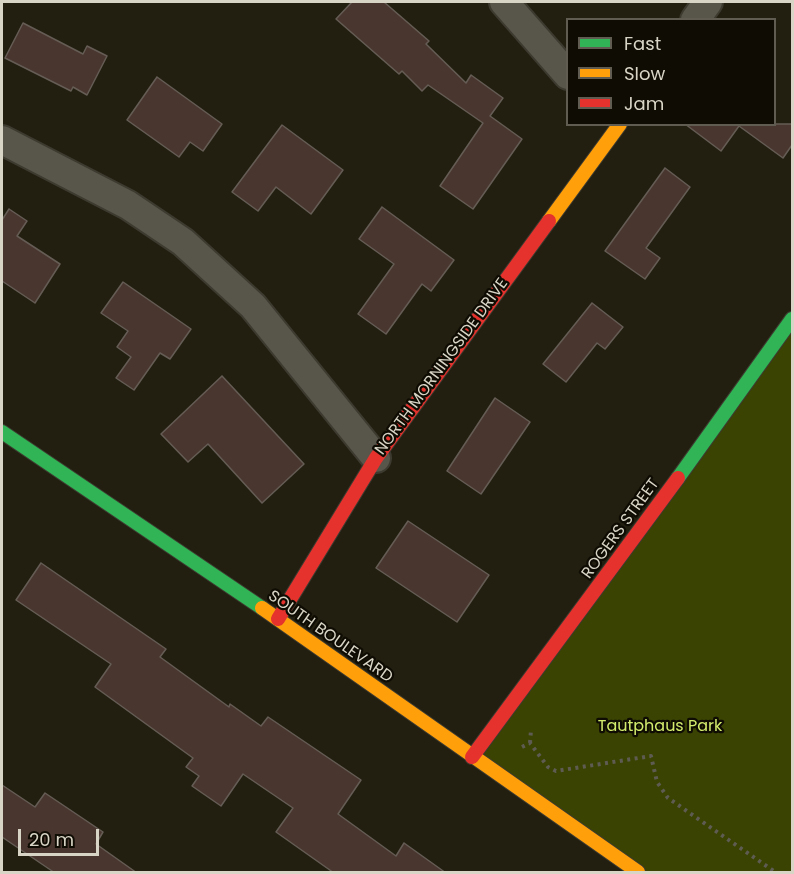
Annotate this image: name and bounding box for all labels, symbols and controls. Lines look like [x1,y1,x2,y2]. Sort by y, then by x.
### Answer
legend [566,18,776,126]
text: Fast [624,31,661,56]
text: Slow [624,61,665,86]
text: Jam [624,91,664,116]
street label: NORTH MORNINGSIDE DRIVE [371,275,513,459]
street label: ROGERS STREET [578,475,664,583]
street label: SOUTH BOULEVARD [264,587,396,687]
park label: Tautphaus Park [598,717,722,737]
scale bar [21,817,102,855]
text: 20 m [29,827,74,852]

